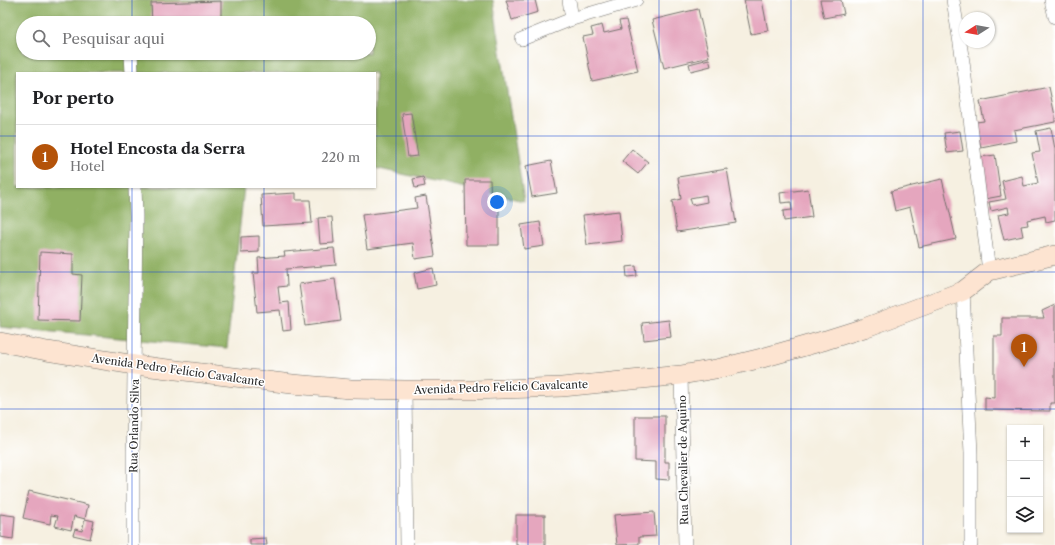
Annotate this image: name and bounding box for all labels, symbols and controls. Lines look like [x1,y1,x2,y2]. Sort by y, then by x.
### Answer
north arrow [959,12,995,48]
search box [16,16,376,60]
icon: search [30,27,52,49]
text: Pesquisar aqui [62,29,165,48]
text: Por perto [32,88,114,108]
text: Hotel Encosta da Serra [70,139,245,158]
text: 1 [42,149,48,165]
text: 220 m [321,149,360,165]
text: Hotel [70,158,105,174]
your location [487,192,507,212]
pin: 1 [1011,334,1037,367]
street label: Avenida Pedro Felício Cavalcante [90,351,265,389]
street label: Avenida Pedro Felício Cavalcante [413,377,588,397]
street label: Rua Orlando Silva [126,379,142,473]
street label: Rua Chevalier de Aquino [675,395,691,525]
map controls [1007,425,1043,533]
button: + [1007,425,1043,461]
button: − [1007,461,1043,497]
button: layers [1007,497,1043,533]

